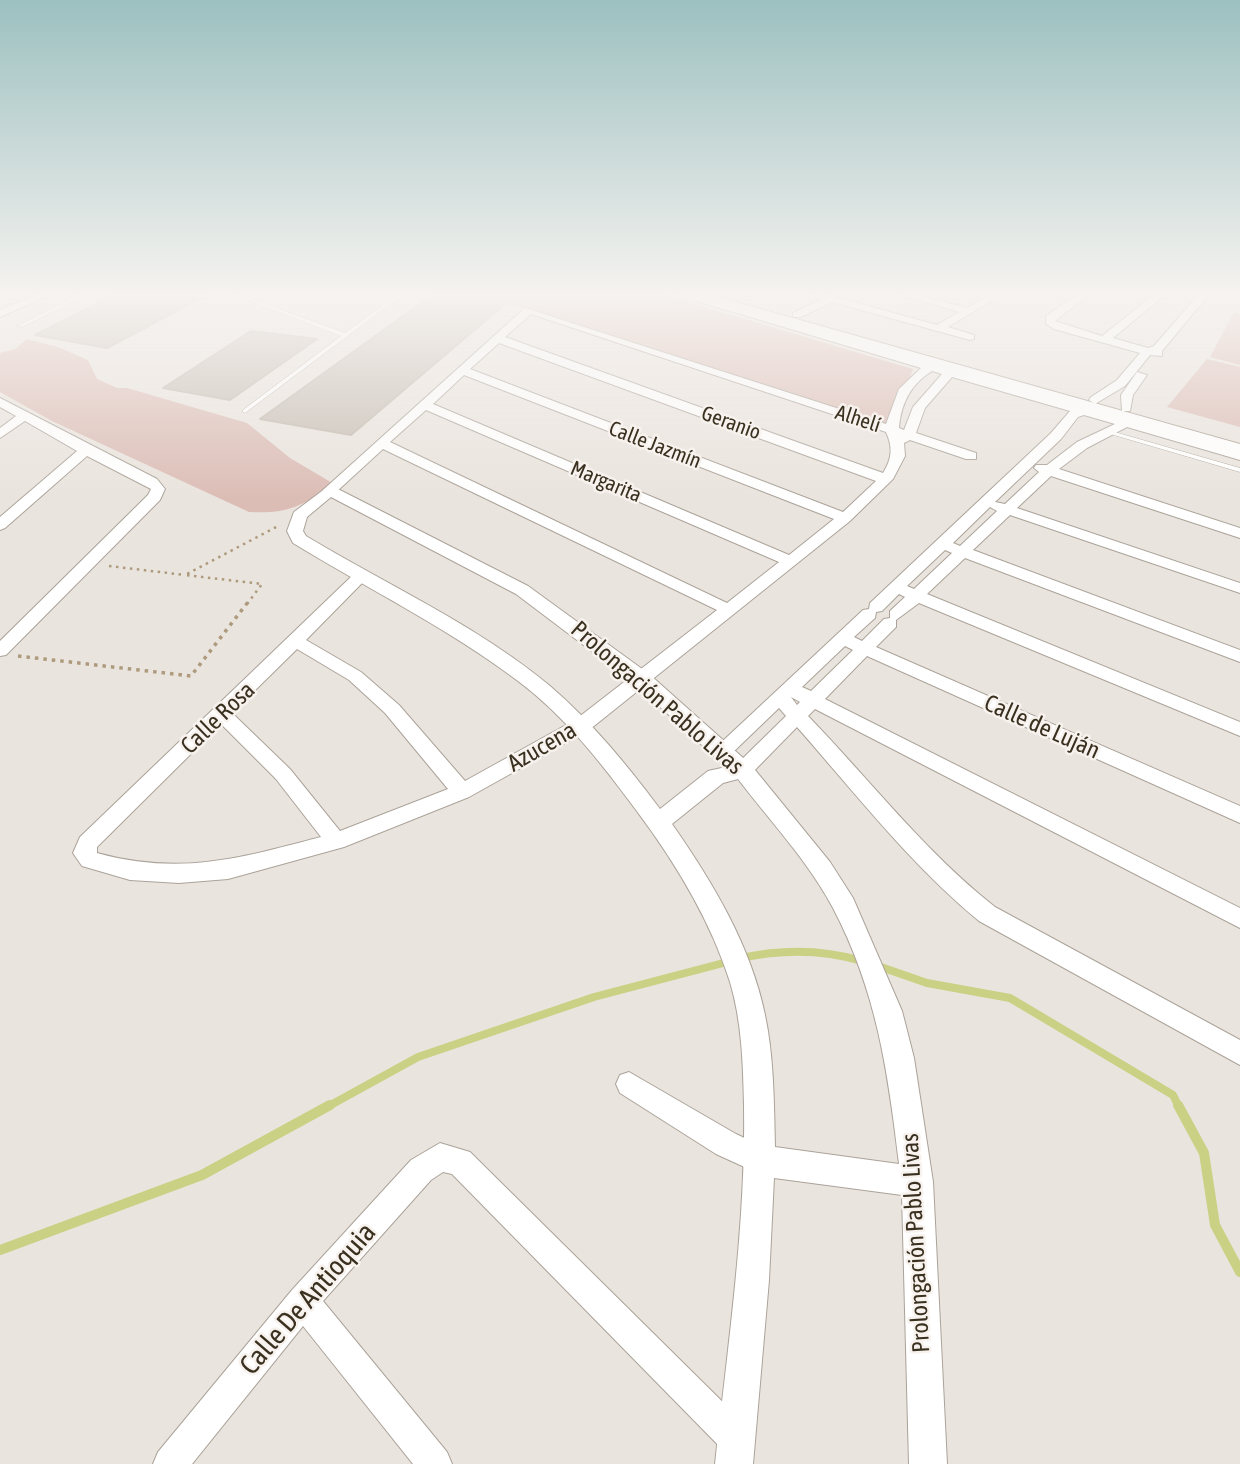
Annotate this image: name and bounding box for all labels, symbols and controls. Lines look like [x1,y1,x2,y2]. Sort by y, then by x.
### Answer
street label: Alhelí [832,400,884,438]
street label: Geranio [698,401,764,445]
street label: Calle Jazmín [605,416,705,474]
street label: Margarita [567,456,645,508]
street label: Prolongación Pablo Livas [565,615,749,781]
street label: Calle Rosa [175,676,261,760]
street label: Calle de Luján [980,689,1104,765]
street label: Azucena [503,716,581,778]
street label: Prolongación Pablo Livas [896,1133,936,1353]
street label: Calle De Antioquia [233,1216,383,1382]

